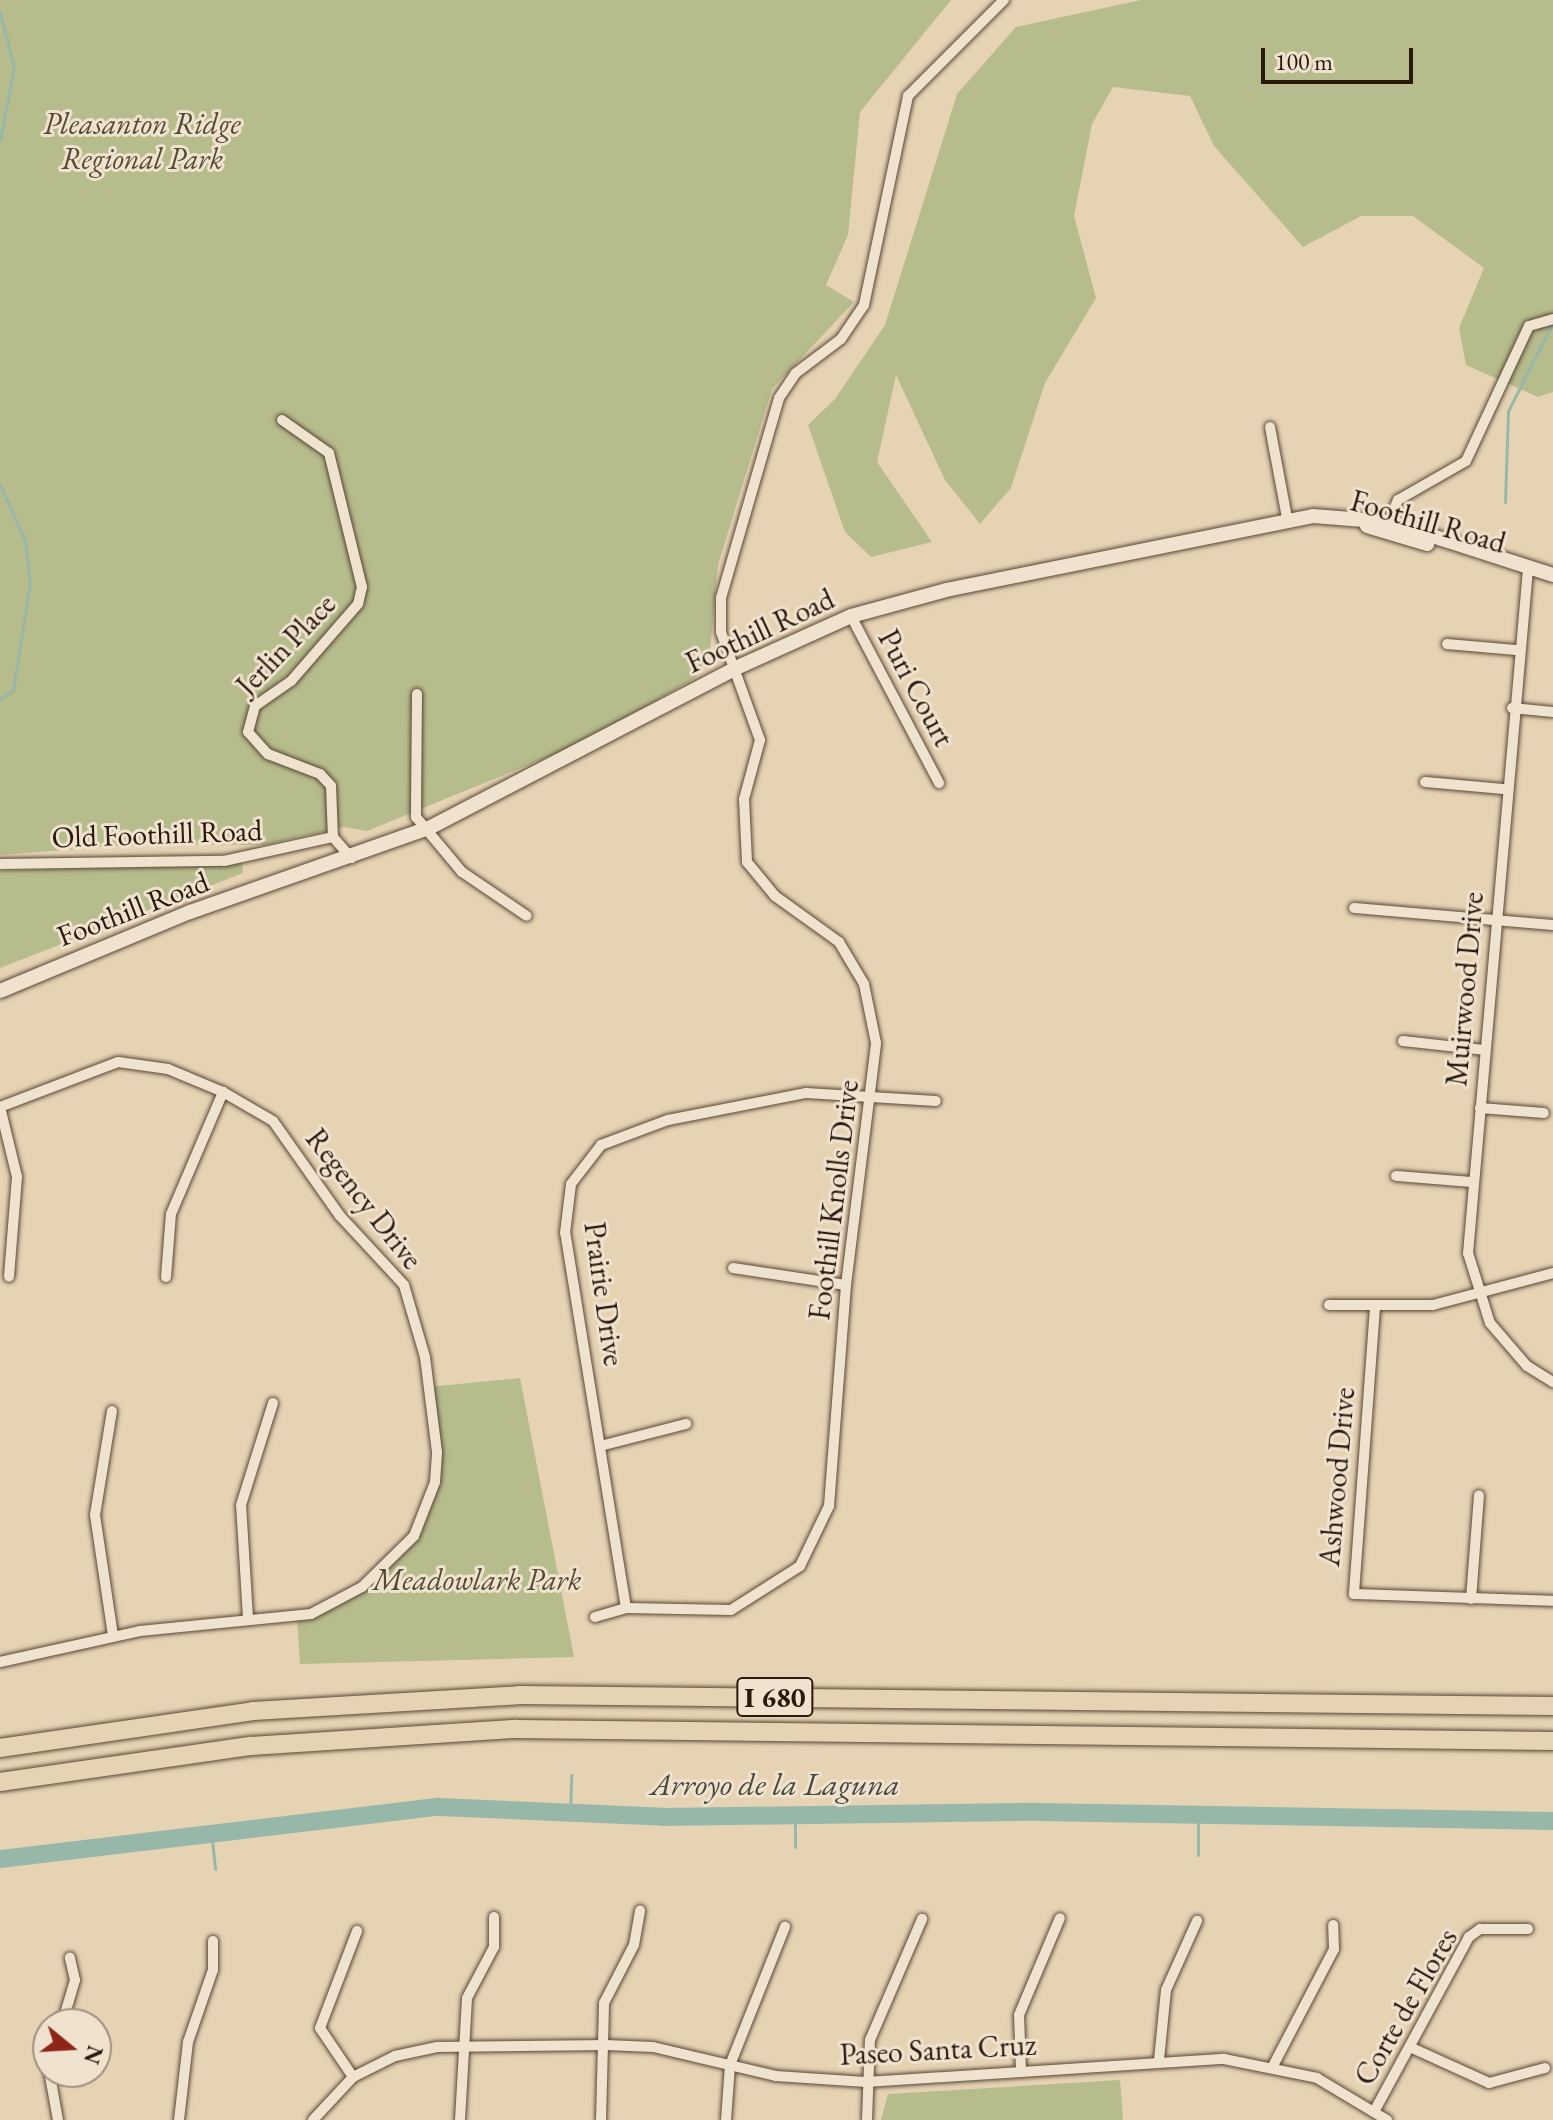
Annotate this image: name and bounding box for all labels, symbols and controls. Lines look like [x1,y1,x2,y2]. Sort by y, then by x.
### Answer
scale bar [1265,32,1417,82]
text: 100 m [1275,46,1333,77]
park label: Pleasanton Ridge Regional Park [43,106,241,176]
street label: Foothill Road [1346,483,1510,561]
street label: Foothill Road [680,581,840,681]
street label: Jerlin Place [229,587,343,703]
street label: Puri Court [870,623,962,753]
street label: Old Foothill Road [51,812,263,856]
street label: Foothill Road [52,864,214,954]
street label: Muirwood Drive [1439,890,1491,1088]
street label: Foothill Knolls Drive [801,1078,867,1322]
street label: Regency Drive [298,1122,430,1276]
street label: Prairie Drive [576,1220,632,1368]
street label: Ashwood Drive [1311,1386,1363,1568]
park label: Meadowlark Park [373,1562,581,1598]
road number: I 680 [735,1673,815,1721]
water label: Arroyo de la Laguna [650,1765,900,1803]
street label: Corte de Flores [1347,1922,1465,2092]
north arrow [32,2008,112,2088]
street label: Paseo Santa Cruz [839,2027,1037,2073]
text: N [77,2042,110,2068]

